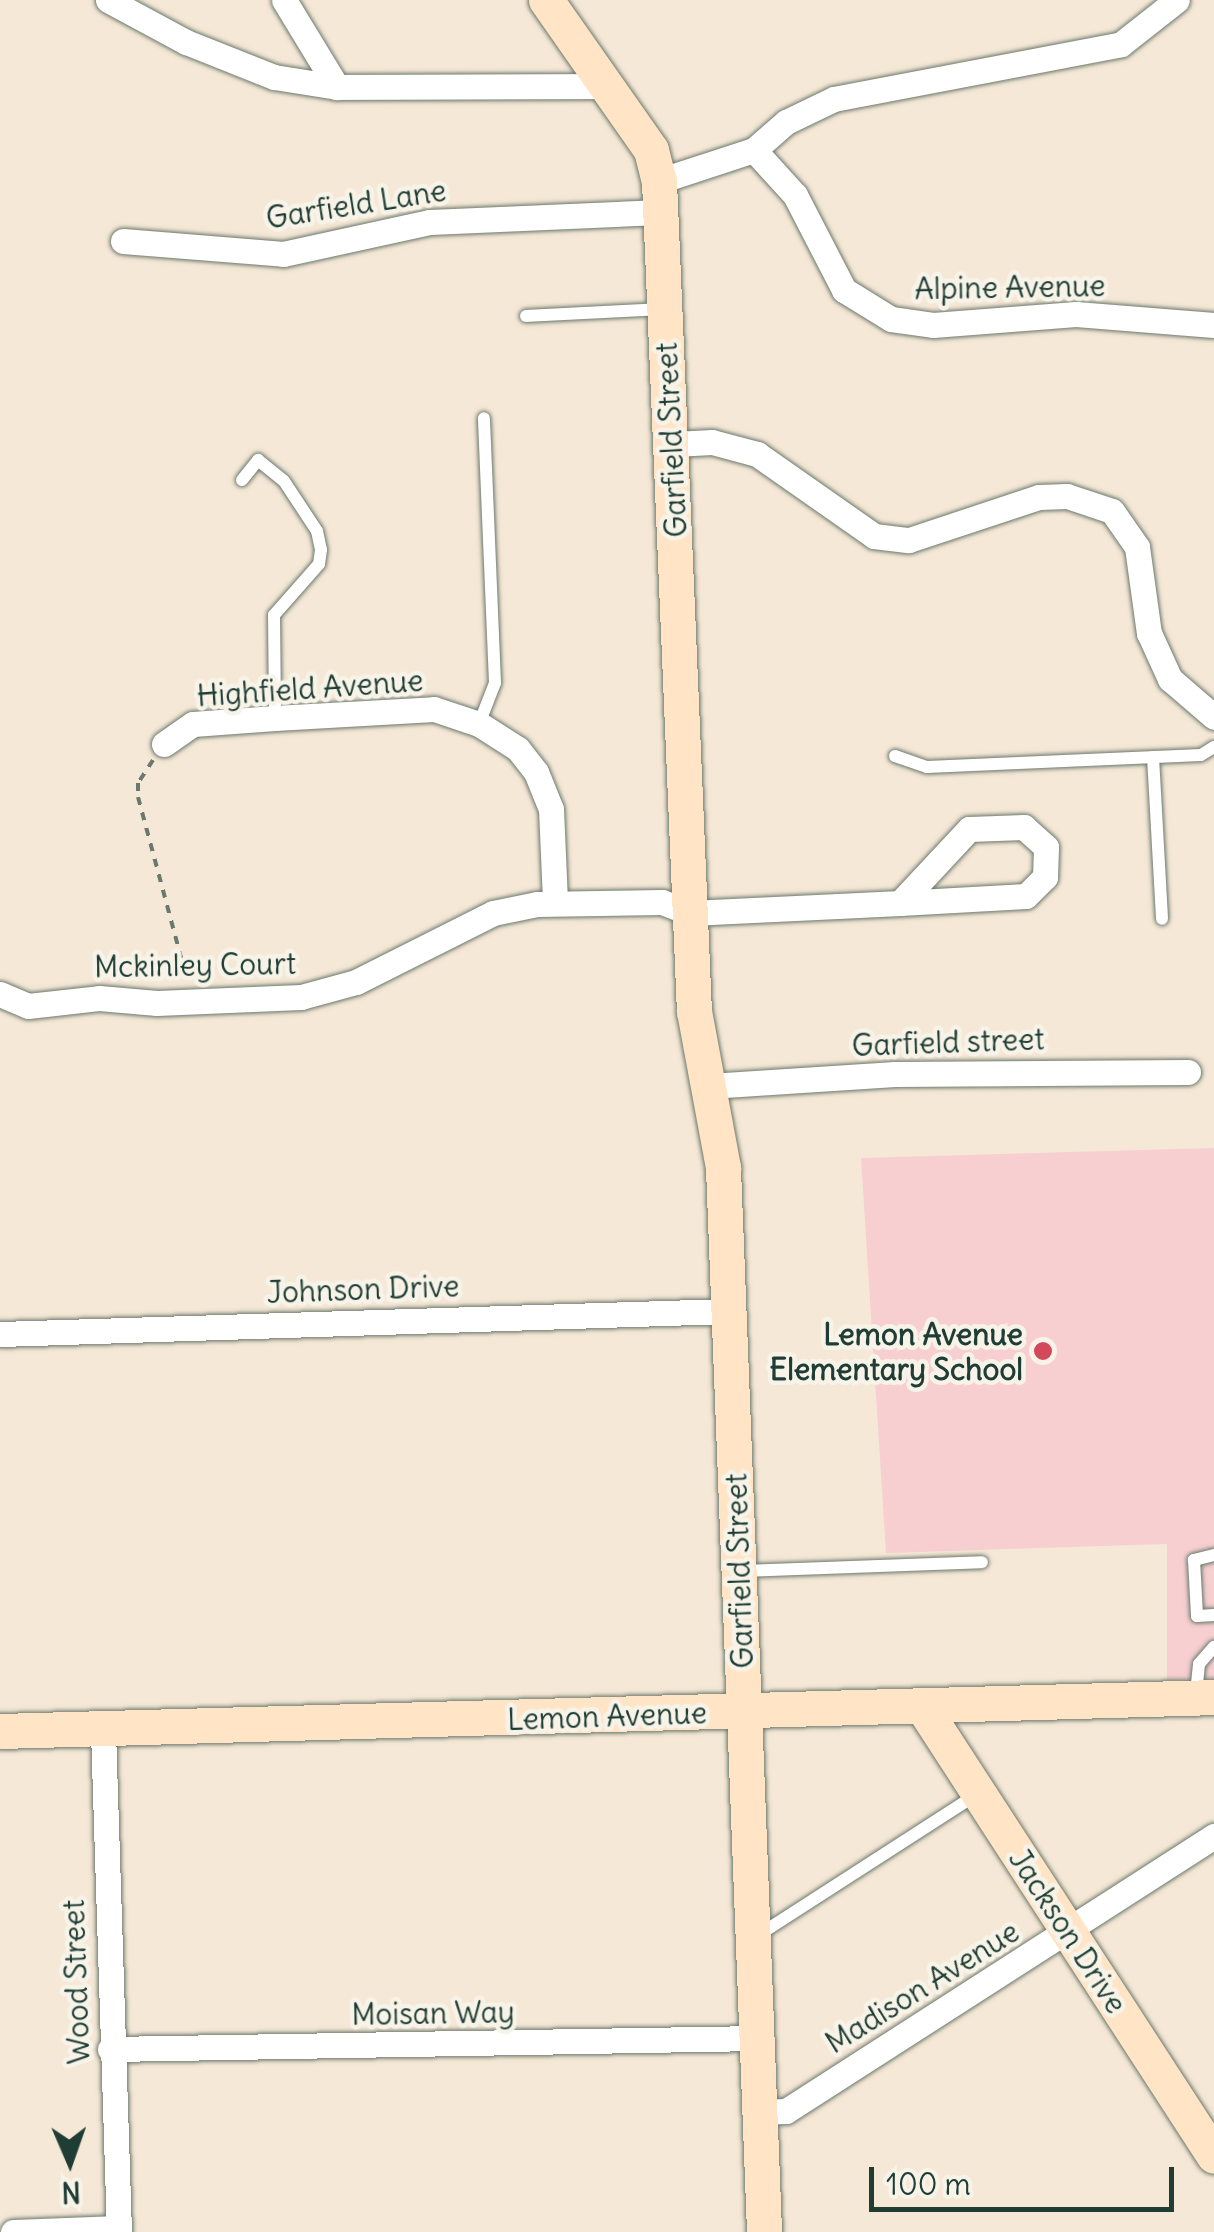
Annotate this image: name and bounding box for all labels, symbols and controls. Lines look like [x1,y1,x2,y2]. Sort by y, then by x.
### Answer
street label: Garfield Lane [263,172,449,236]
street label: Alpine Avenue [914,267,1106,307]
street label: Garfield Street [648,342,694,538]
street label: Highfield Avenue [196,662,424,714]
street label: Mckinley Court [94,945,296,985]
street label: Garfield street [851,1021,1045,1063]
street label: Johnson Drive [266,1268,460,1310]
place label: Lemon Avenue Elementary School [770,1316,1023,1386]
marker: Lemon Avenue Elementary School [1032,1340,1054,1362]
street label: Garfield Street [718,1473,760,1669]
street label: Lemon Avenue [507,1695,707,1737]
street label: Jackson Drive [1002,1842,1134,2020]
street label: Wood Street [55,1899,97,2065]
street label: Madison Avenue [819,1913,1025,2061]
street label: Moisan Way [351,1994,515,2032]
north arrow [20,2112,120,2212]
scale bar [874,2147,1179,2209]
text: 100 m [886,2165,971,2203]
text: N [61,2174,81,2210]

